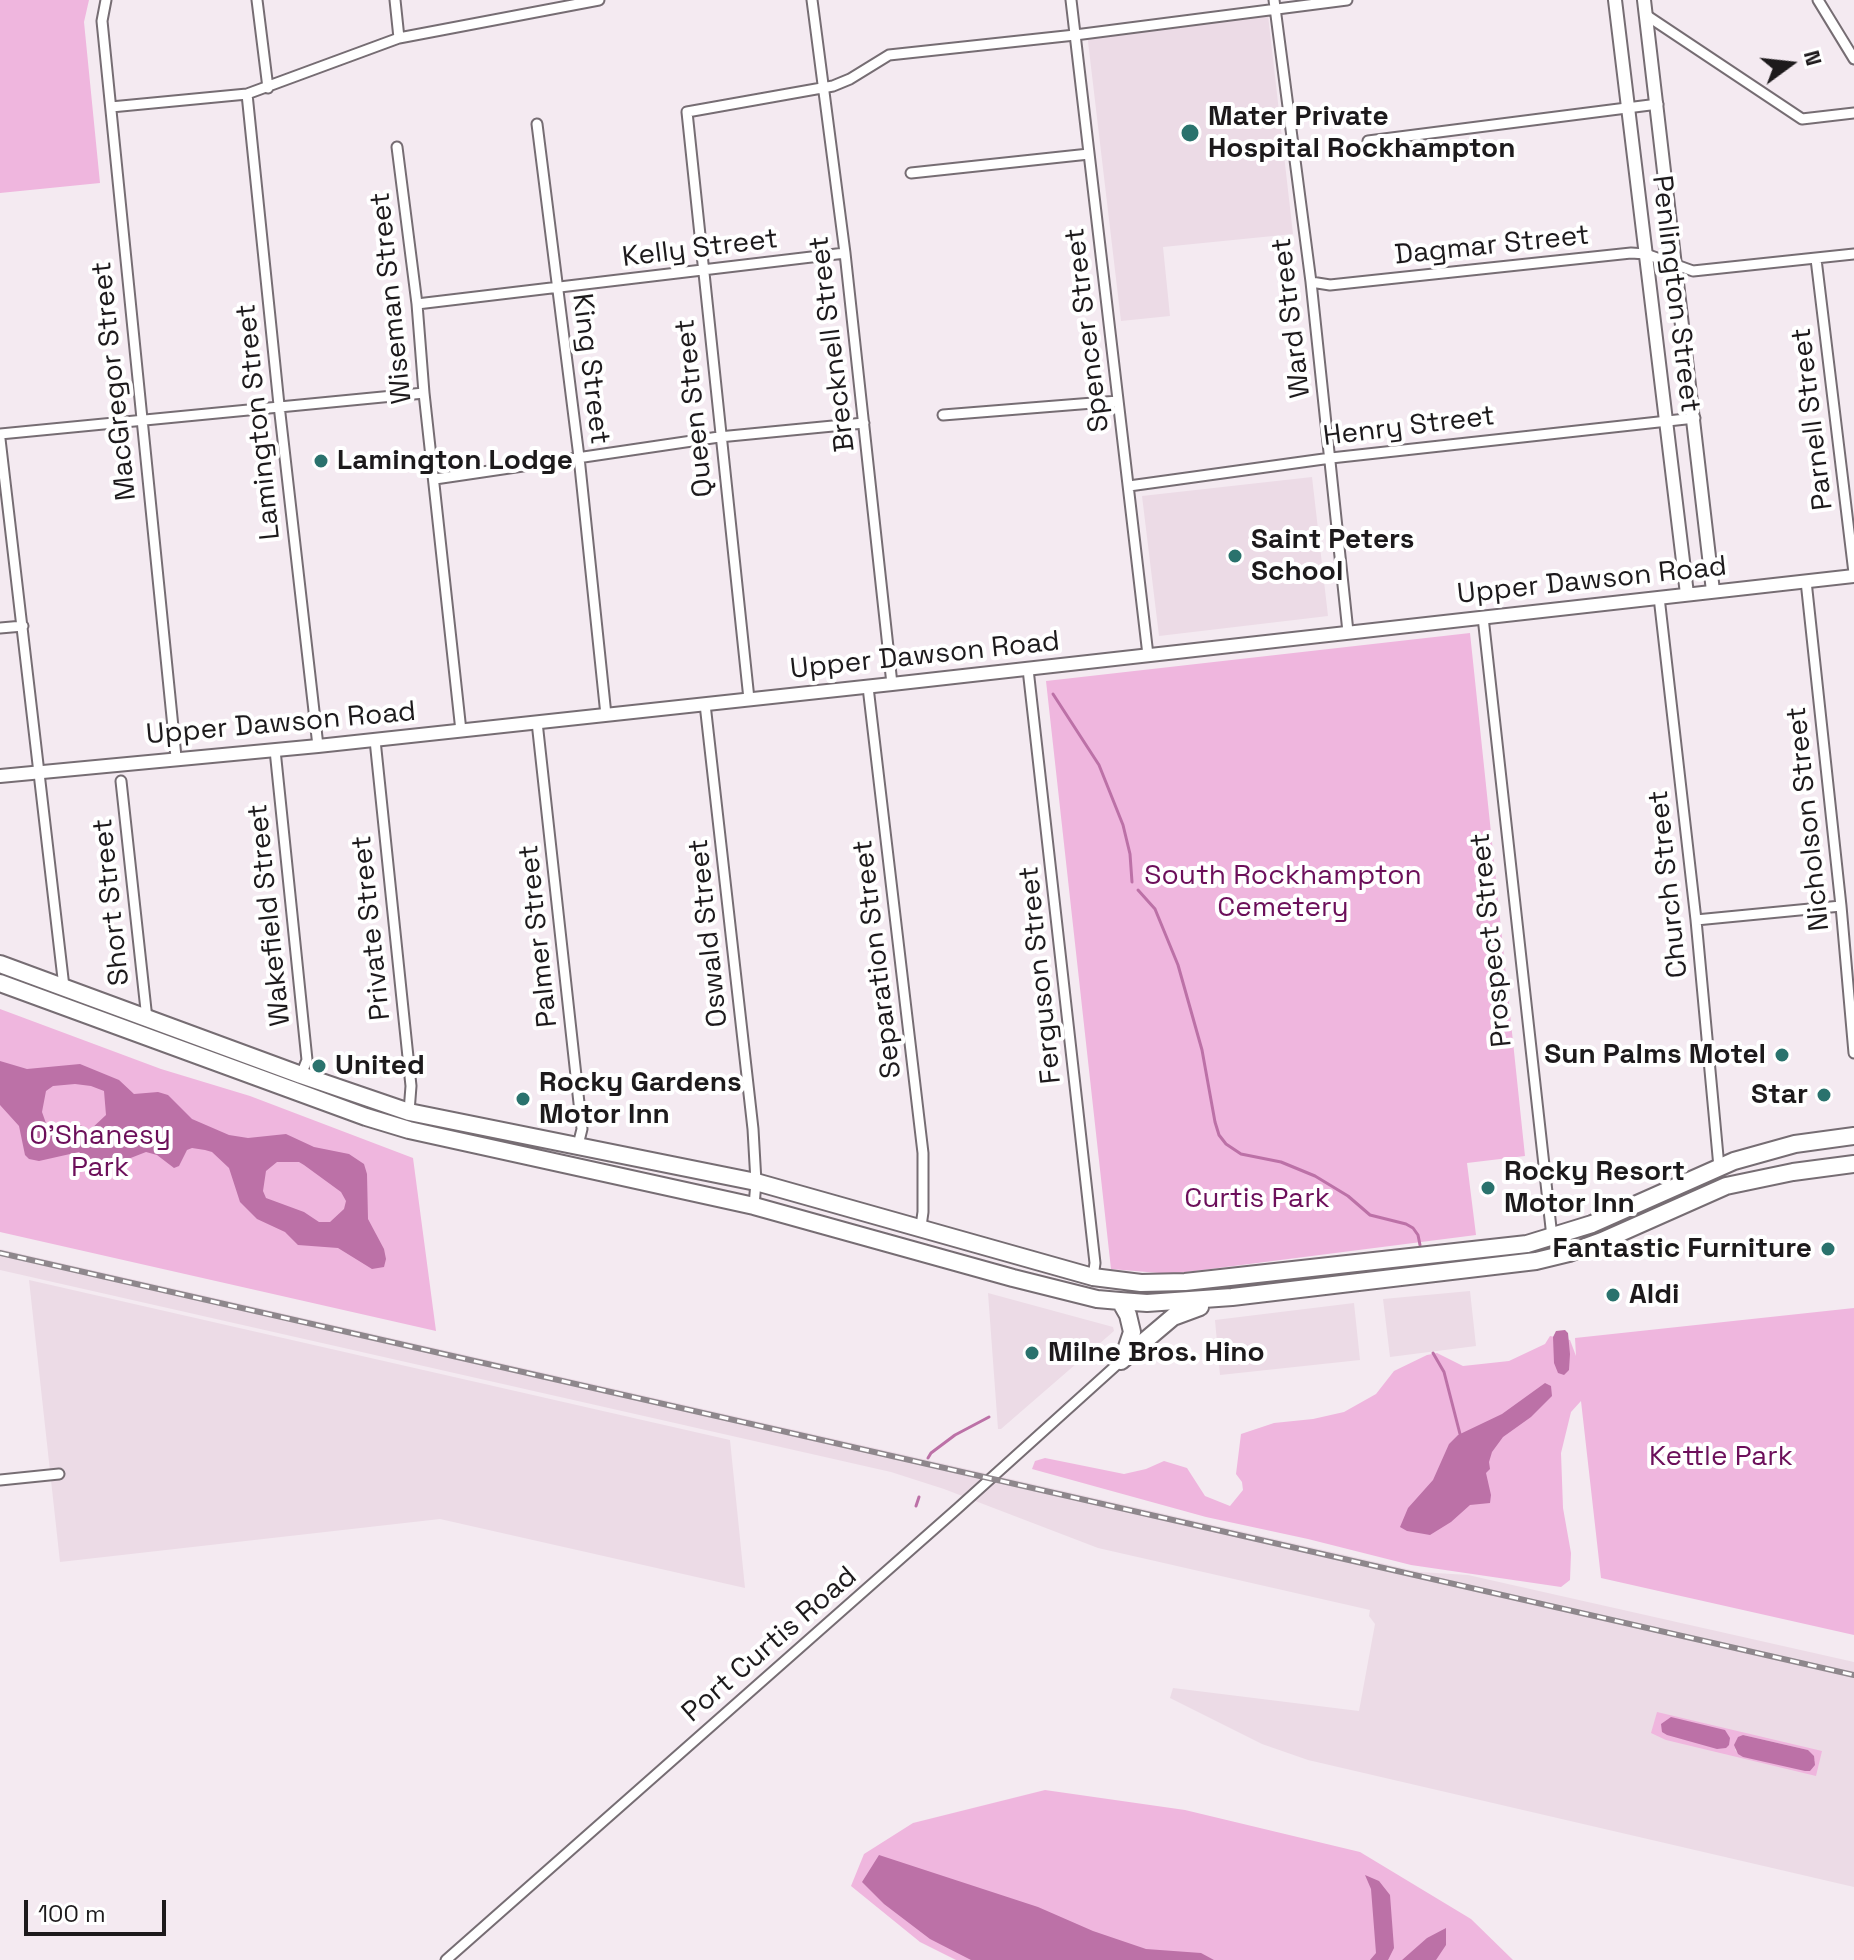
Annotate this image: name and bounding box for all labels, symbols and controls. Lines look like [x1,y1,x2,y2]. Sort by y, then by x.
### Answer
north arrow [1750,24,1830,104]
text: N [1798,47,1829,69]
place label: Mater Private Hospital Rockhampton [1208,100,1515,166]
marker: Mater Private Hospital Rockhampton [1179,122,1201,144]
street label: Penlington Street [1644,174,1706,414]
street label: Wiseman Street [364,190,420,406]
street label: Dagmar Street [1393,219,1591,273]
street label: Kelly Street [620,223,780,275]
street label: Spencer Street [1059,226,1117,434]
street label: Brecknell Street [803,234,863,454]
street label: Ward Street [1266,236,1318,400]
street label: MacGregor Street [86,260,144,502]
street label: King Street [564,292,616,446]
street label: Lamington Street [230,302,288,542]
street label: Queen Street [669,317,721,499]
street label: Parnell Street [1785,326,1841,512]
street label: Henry Street [1321,400,1497,454]
place label: Lamington Lodge [337,444,573,478]
marker: Lamington Lodge [312,452,330,470]
place label: Saint Peters School [1251,523,1414,589]
marker: Saint Peters School [1226,547,1244,565]
street label: Upper Dawson Road [1456,550,1728,612]
street label: Upper Dawson Road [789,625,1061,687]
street label: Upper Dawson Road [145,695,417,753]
street label: Nicholson Street [1781,705,1837,933]
street label: Church Street [1642,788,1696,980]
street label: Wakefield Street [242,802,298,1028]
street label: Short Street [87,817,137,987]
street label: Prospect Street [1464,831,1520,1049]
street label: Private Street [346,834,398,1022]
street label: Oswald Street [682,837,736,1029]
street label: Separation Street [847,838,909,1080]
street label: Palmer Street [513,843,565,1029]
park label: South Rockhampton Cemetery [1144,859,1422,925]
street label: Ferguson Street [1013,864,1069,1086]
place label: Sun Palms Motel [1544,1038,1766,1072]
marker: Sun Palms Motel [1773,1046,1791,1064]
place label: United [335,1049,425,1083]
marker: United [310,1057,328,1075]
place label: Rocky Gardens Motor Inn [539,1066,742,1132]
place label: Star [1751,1078,1808,1112]
marker: Star [1815,1086,1833,1104]
marker: Rocky Gardens Motor Inn [514,1090,532,1108]
park label: O'Shanesy Park [29,1119,171,1185]
place label: Rocky Resort Motor Inn [1504,1155,1685,1221]
marker: Rocky Resort Motor Inn [1479,1179,1497,1197]
park label: Curtis Park [1184,1182,1330,1216]
place label: Fantastic Furniture [1553,1232,1812,1266]
marker: Fantastic Furniture [1819,1240,1837,1258]
place label: Aldi [1629,1278,1680,1312]
marker: Aldi [1604,1286,1622,1304]
place label: Milne Bros. Hino [1048,1336,1265,1370]
marker: Milne Bros. Hino [1023,1344,1041,1362]
park label: Kettle Park [1649,1440,1793,1474]
street label: Port Curtis Road [676,1560,864,1730]
scale bar [28,1884,170,1934]
text: 100 m [38,1898,106,1929]

